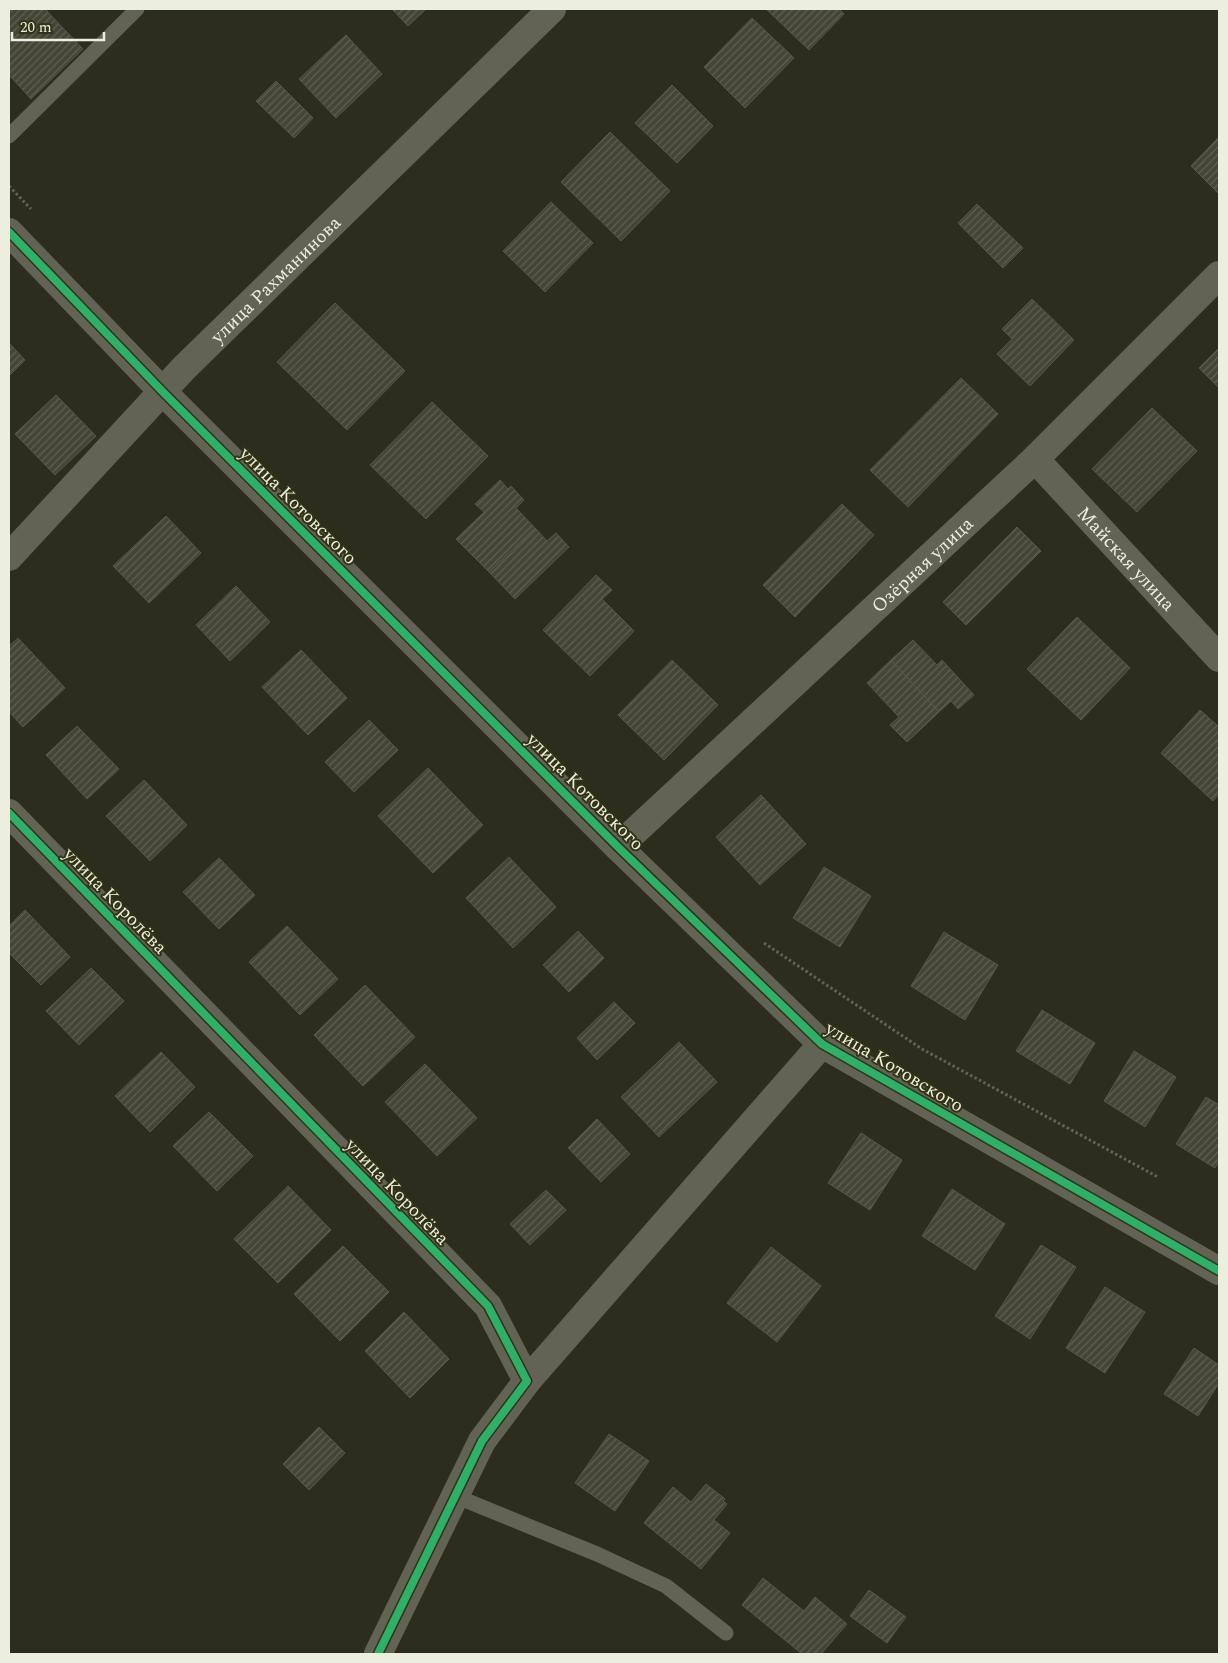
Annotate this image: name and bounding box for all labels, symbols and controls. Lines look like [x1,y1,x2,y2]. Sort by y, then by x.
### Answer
scale bar [12,10,105,42]
text: 20 m [20,16,52,39]
street label: улица Рахманинова [204,209,349,351]
street label: улица Котовского [231,440,364,572]
street label: Майская улица [1069,500,1182,619]
street label: Озёрная улица [865,510,981,620]
street label: улица Котовского [518,726,651,858]
street label: улица Королёва [55,840,174,962]
street label: улица Котовского [819,1014,969,1120]
street label: улица Королёва [337,1131,456,1253]

